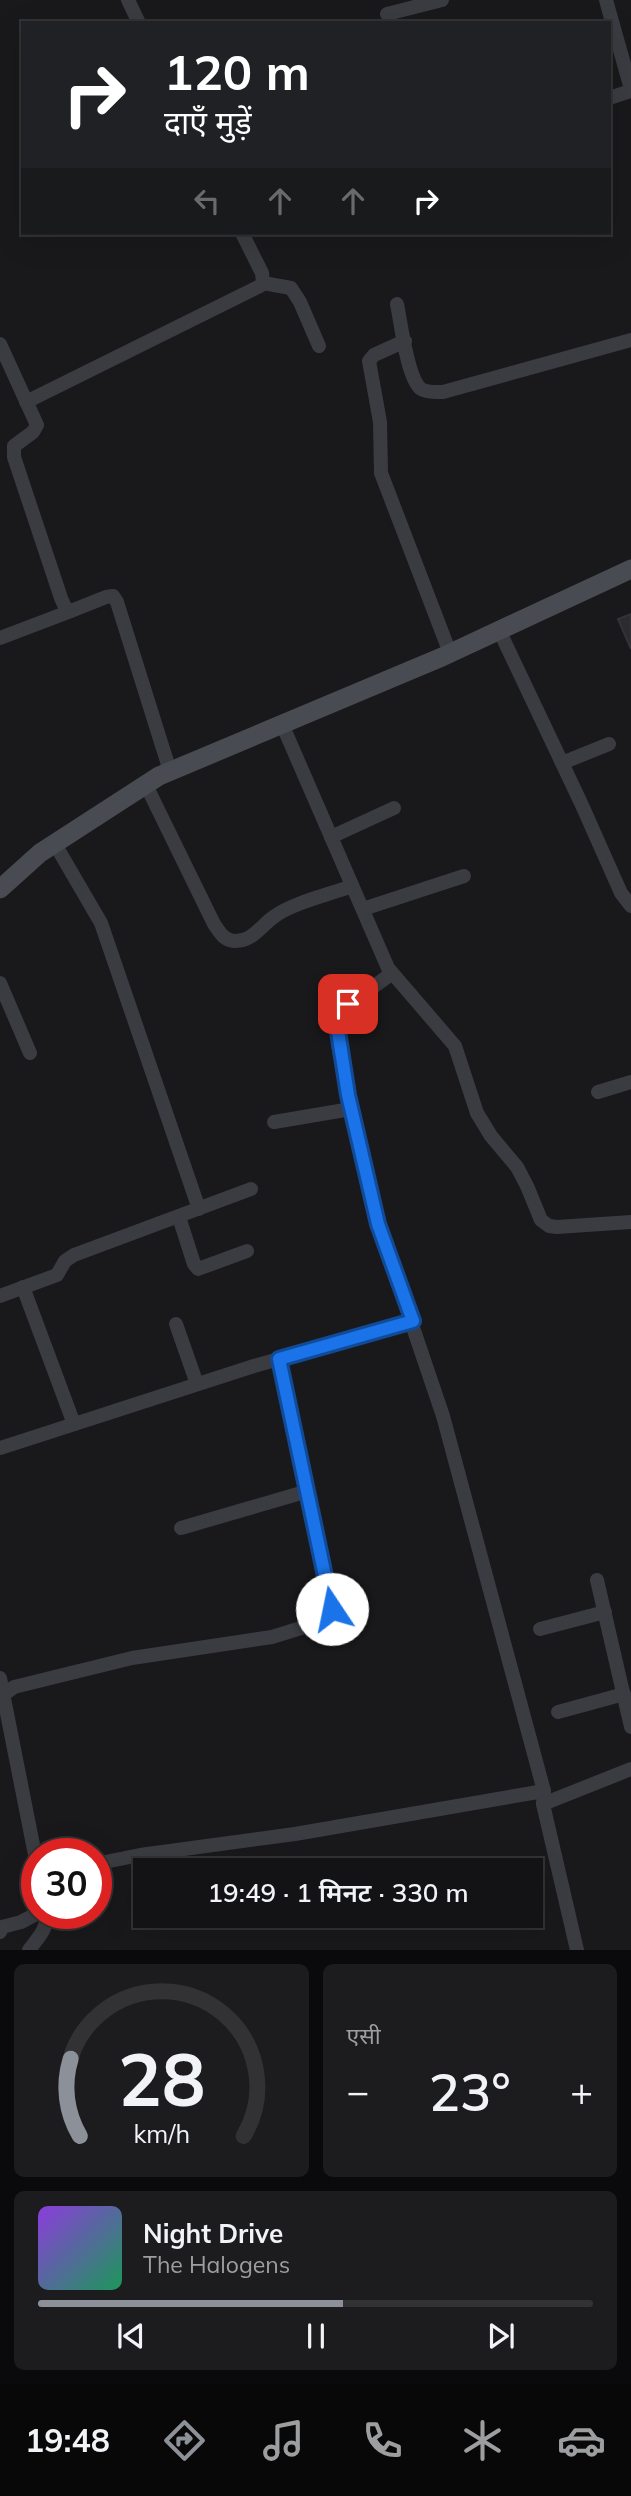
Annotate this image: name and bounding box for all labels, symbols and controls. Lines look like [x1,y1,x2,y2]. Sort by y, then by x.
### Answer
text: 120 m [164,41,310,102]
icon: right [49,49,140,140]
text: दाएँ मुड़ें [164,102,252,142]
icon: left [188,182,226,220]
icon: ahead [261,182,299,220]
icon: ahead [334,182,372,220]
icon: right [407,182,445,220]
pin [318,974,378,1034]
icon: arrive [329,985,367,1023]
position arrow [295,1572,369,1646]
speed limit sign: 30 [21,1838,112,1929]
text: 19:49 · 1 मिनट · 330 m [208,1876,468,1909]
text: एसी [347,2021,381,2050]
text: 28 [118,2034,205,2125]
text: 23° [429,2059,511,2124]
text: − [347,2067,369,2115]
text: + [570,2067,593,2115]
text: km/h [133,2118,190,2149]
text: Night Drive [143,2217,283,2250]
text: The Halogens [143,2250,290,2279]
icon: previous [112,2317,150,2355]
icon: pause [297,2317,335,2355]
icon: next [482,2317,520,2355]
icon: directions [160,2416,209,2465]
icon: music [259,2416,308,2465]
icon: phone [358,2416,407,2465]
icon: climate [458,2416,507,2465]
icon: car [557,2416,606,2465]
text: 19:48 [25,2420,110,2460]

